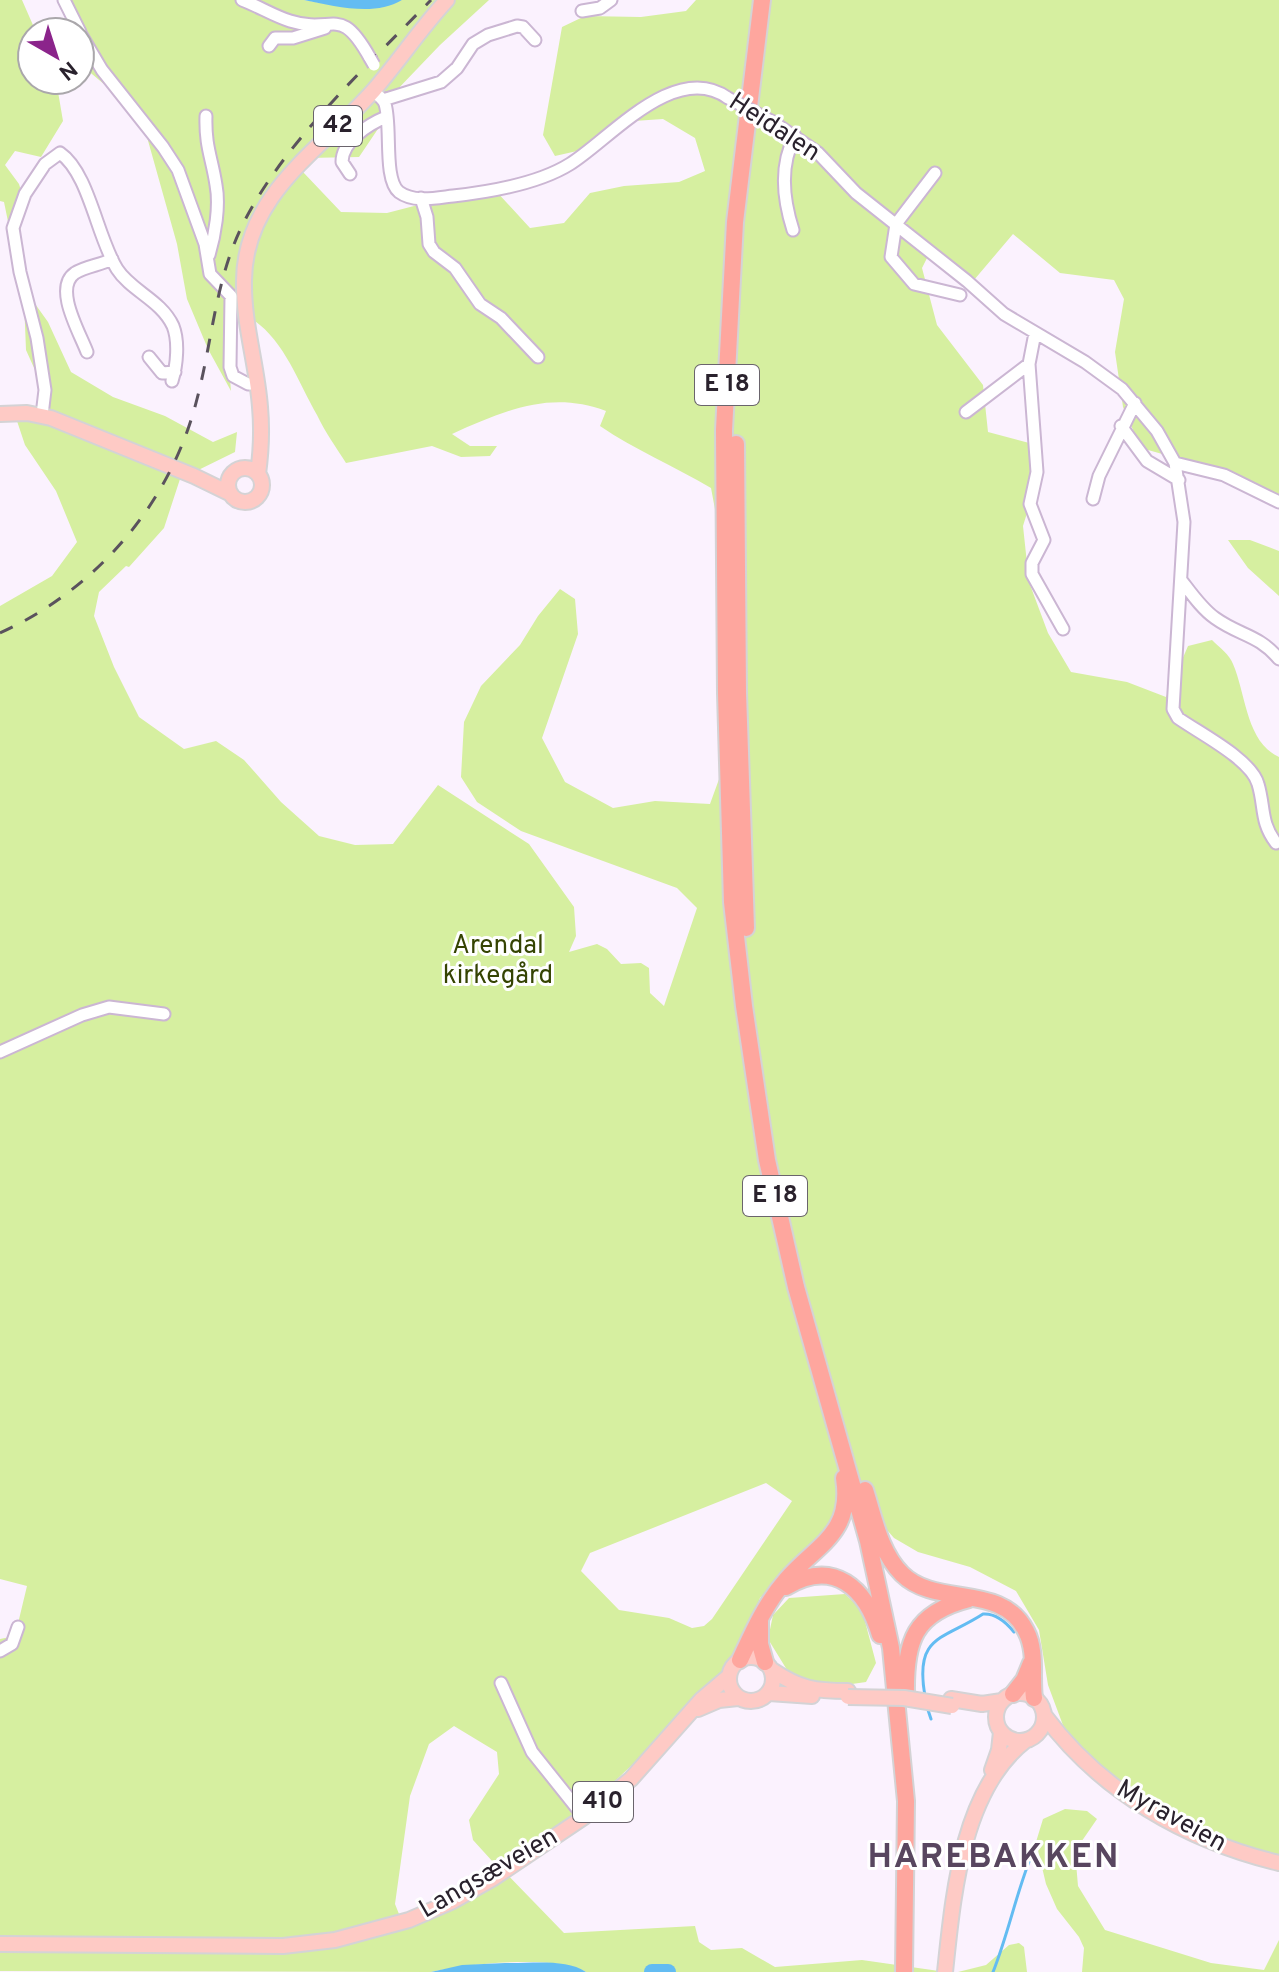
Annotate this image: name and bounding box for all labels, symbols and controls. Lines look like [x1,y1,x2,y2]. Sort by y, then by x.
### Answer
north arrow [16,16,96,96]
text: N [52,54,82,85]
street label: Heidalen [722,86,826,170]
road number: 42 [314,106,362,146]
road number: E 18 [695,365,759,405]
park label: Arendal kirkegård [443,930,553,993]
road number: E 18 [743,1176,807,1216]
street label: Myraveien [1110,1773,1232,1861]
road number: 410 [573,1782,633,1822]
street label: Langsæveien [414,1821,564,1927]
district label: HAREBAKKEN [867,1837,1121,1880]

